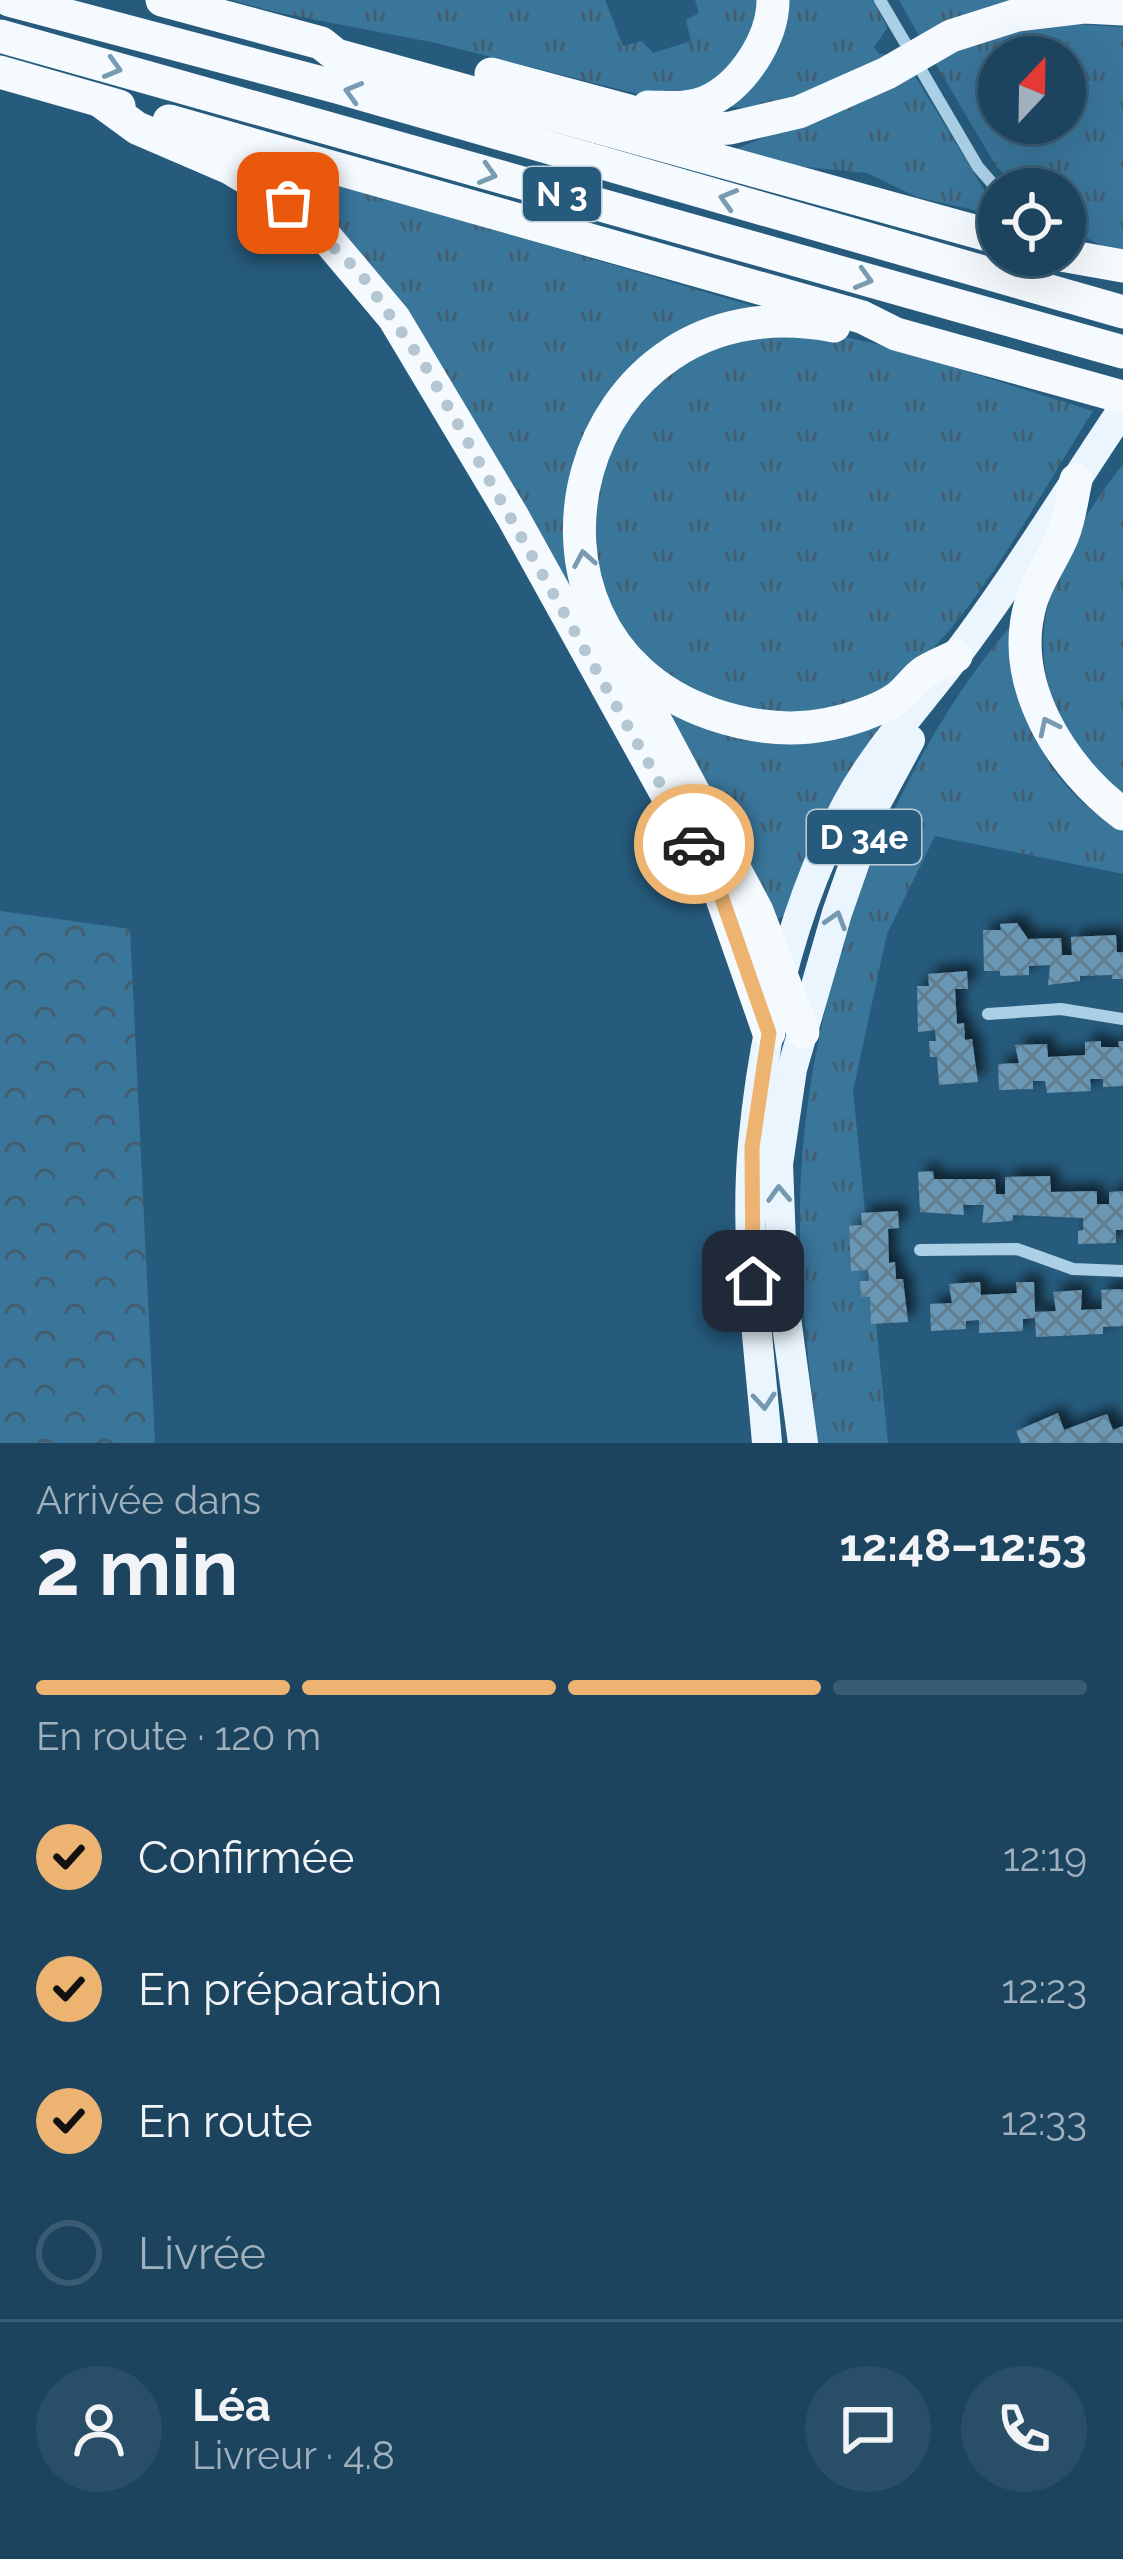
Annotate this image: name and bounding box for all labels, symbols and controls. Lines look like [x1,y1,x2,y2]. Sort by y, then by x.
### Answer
north arrow [978,36,1086,144]
map controls [978,36,1086,276]
one-way arrow [101,54,122,79]
one-way arrow [343,81,364,106]
pin [237,152,339,254]
one-way arrow [477,159,498,184]
road number: N 3 [523,167,601,221]
button: locate [978,168,1086,276]
icon: bag [255,170,321,236]
one-way arrow [718,188,739,213]
one-way arrow [852,265,873,290]
one-way arrow [572,549,597,569]
one-way arrow [1039,717,1062,738]
courier [634,784,754,904]
road number: D 34e [807,810,921,864]
icon: car [661,811,727,877]
one-way arrow [822,910,847,931]
one-way arrow [767,1184,793,1203]
pin [702,1230,804,1332]
icon: home [720,1248,786,1314]
one-way arrow [750,1392,776,1411]
text: Arrivée dans [36,1477,261,1523]
text: 12:48–12:53 [839,1519,1087,1572]
text: 2 min [36,1522,238,1613]
text: En route · 120 m [36,1713,321,1759]
icon: check [36,1824,102,1890]
text: Confirmée [138,1831,354,1884]
text: 12:19 [1003,1834,1087,1880]
icon: check [36,1956,102,2022]
text: En préparation [138,1963,442,2016]
text: 12:23 [1002,1966,1087,2012]
icon: check [36,2088,102,2154]
text: En route [138,2095,313,2148]
text: 12:33 [1001,2098,1087,2144]
text: Livrée [138,2227,266,2280]
button: person [36,2366,162,2492]
button: chat [805,2366,931,2492]
button: phone [961,2366,1087,2492]
text: Léa [192,2379,271,2432]
text: Livreur · 4.8 [192,2432,395,2478]

